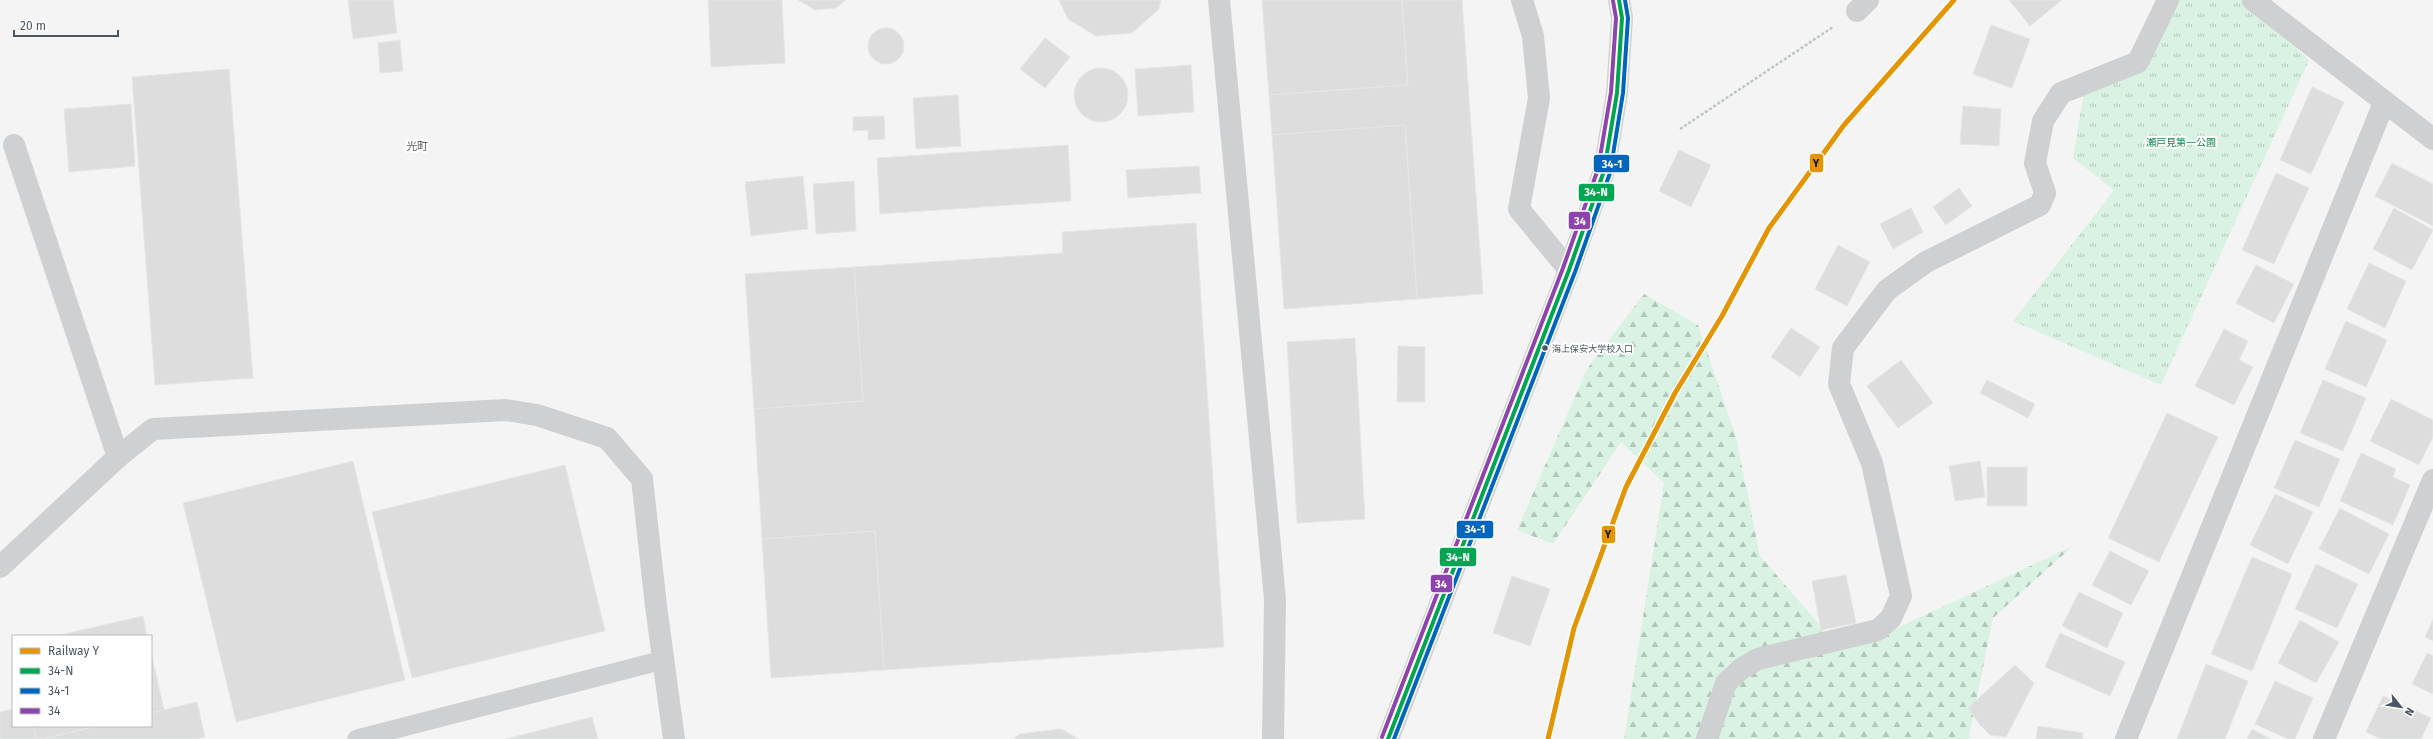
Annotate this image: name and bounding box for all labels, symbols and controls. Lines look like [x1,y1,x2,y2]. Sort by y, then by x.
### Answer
scale bar [14,12,118,38]
text: 20 m [20,19,46,33]
park label: 瀬戸見第一公園 [2146,137,2216,149]
district label: 光町 [406,140,428,153]
line badge: Y [1809,153,1824,173]
line badge: 34-1 [1593,154,1630,173]
text: Y [1812,157,1820,170]
text: 34-1 [1601,158,1622,171]
line badge: 34-N [1578,183,1615,202]
text: 34-N [1583,186,1608,199]
line badge: 34 [1568,211,1591,230]
text: 34 [1573,215,1586,228]
marker: 海上保安大学校入口 [1540,343,1550,353]
place label: 海上保安大学校入口 [1552,344,1633,354]
line badge: 34-1 [1456,520,1494,539]
text: 34-1 [1464,523,1485,536]
line badge: Y [1601,525,1616,544]
text: Y [1604,528,1612,541]
line badge: 34-N [1439,547,1477,567]
text: 34-N [1445,551,1470,564]
line badge: 34 [1430,574,1453,593]
text: 34 [1434,578,1447,591]
legend [12,635,152,727]
text: Railway Y [48,644,99,658]
text: 34-N [48,664,73,678]
text: 34-1 [48,684,70,698]
north arrow [2381,687,2421,727]
text: 34 [48,704,61,718]
text: N [2402,705,2417,718]

